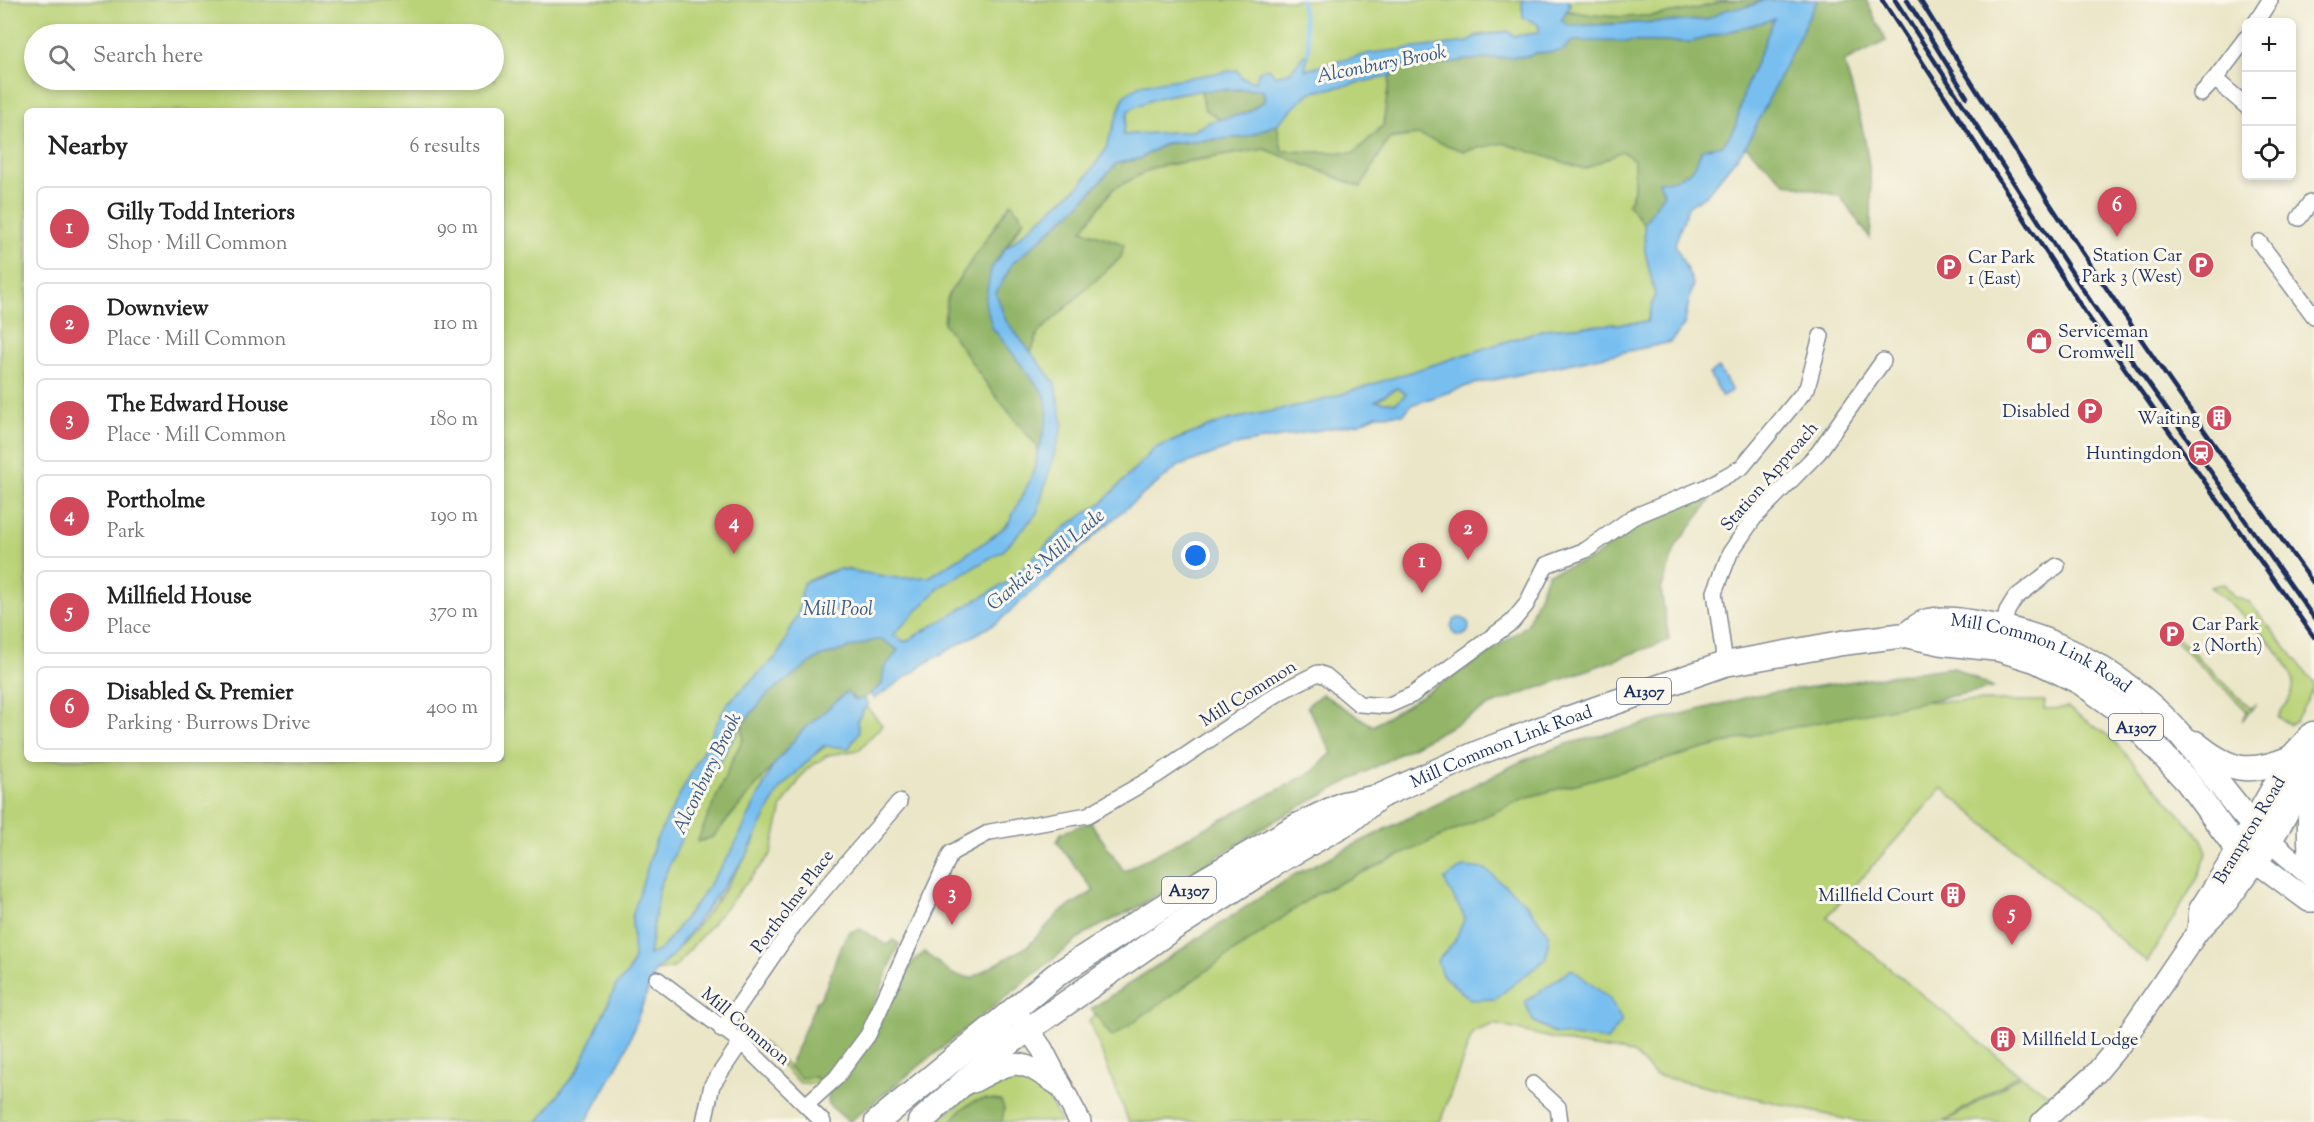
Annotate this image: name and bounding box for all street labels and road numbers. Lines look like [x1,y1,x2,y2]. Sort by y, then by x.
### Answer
street label: Station Approach [1715,416,1826,538]
street label: Mill Common Link Road [1949,609,2136,700]
street label: Mill Common [1196,654,1303,735]
road number: A1307 [1617,678,1671,704]
street label: Mill Common Link Road [1407,700,1596,796]
road number: A1307 [2109,714,2163,740]
street label: Brampton Road [2208,772,2293,890]
street label: Portholme Place [746,845,841,960]
road number: A1307 [1162,877,1216,903]
street label: Mill Common [694,982,795,1073]

